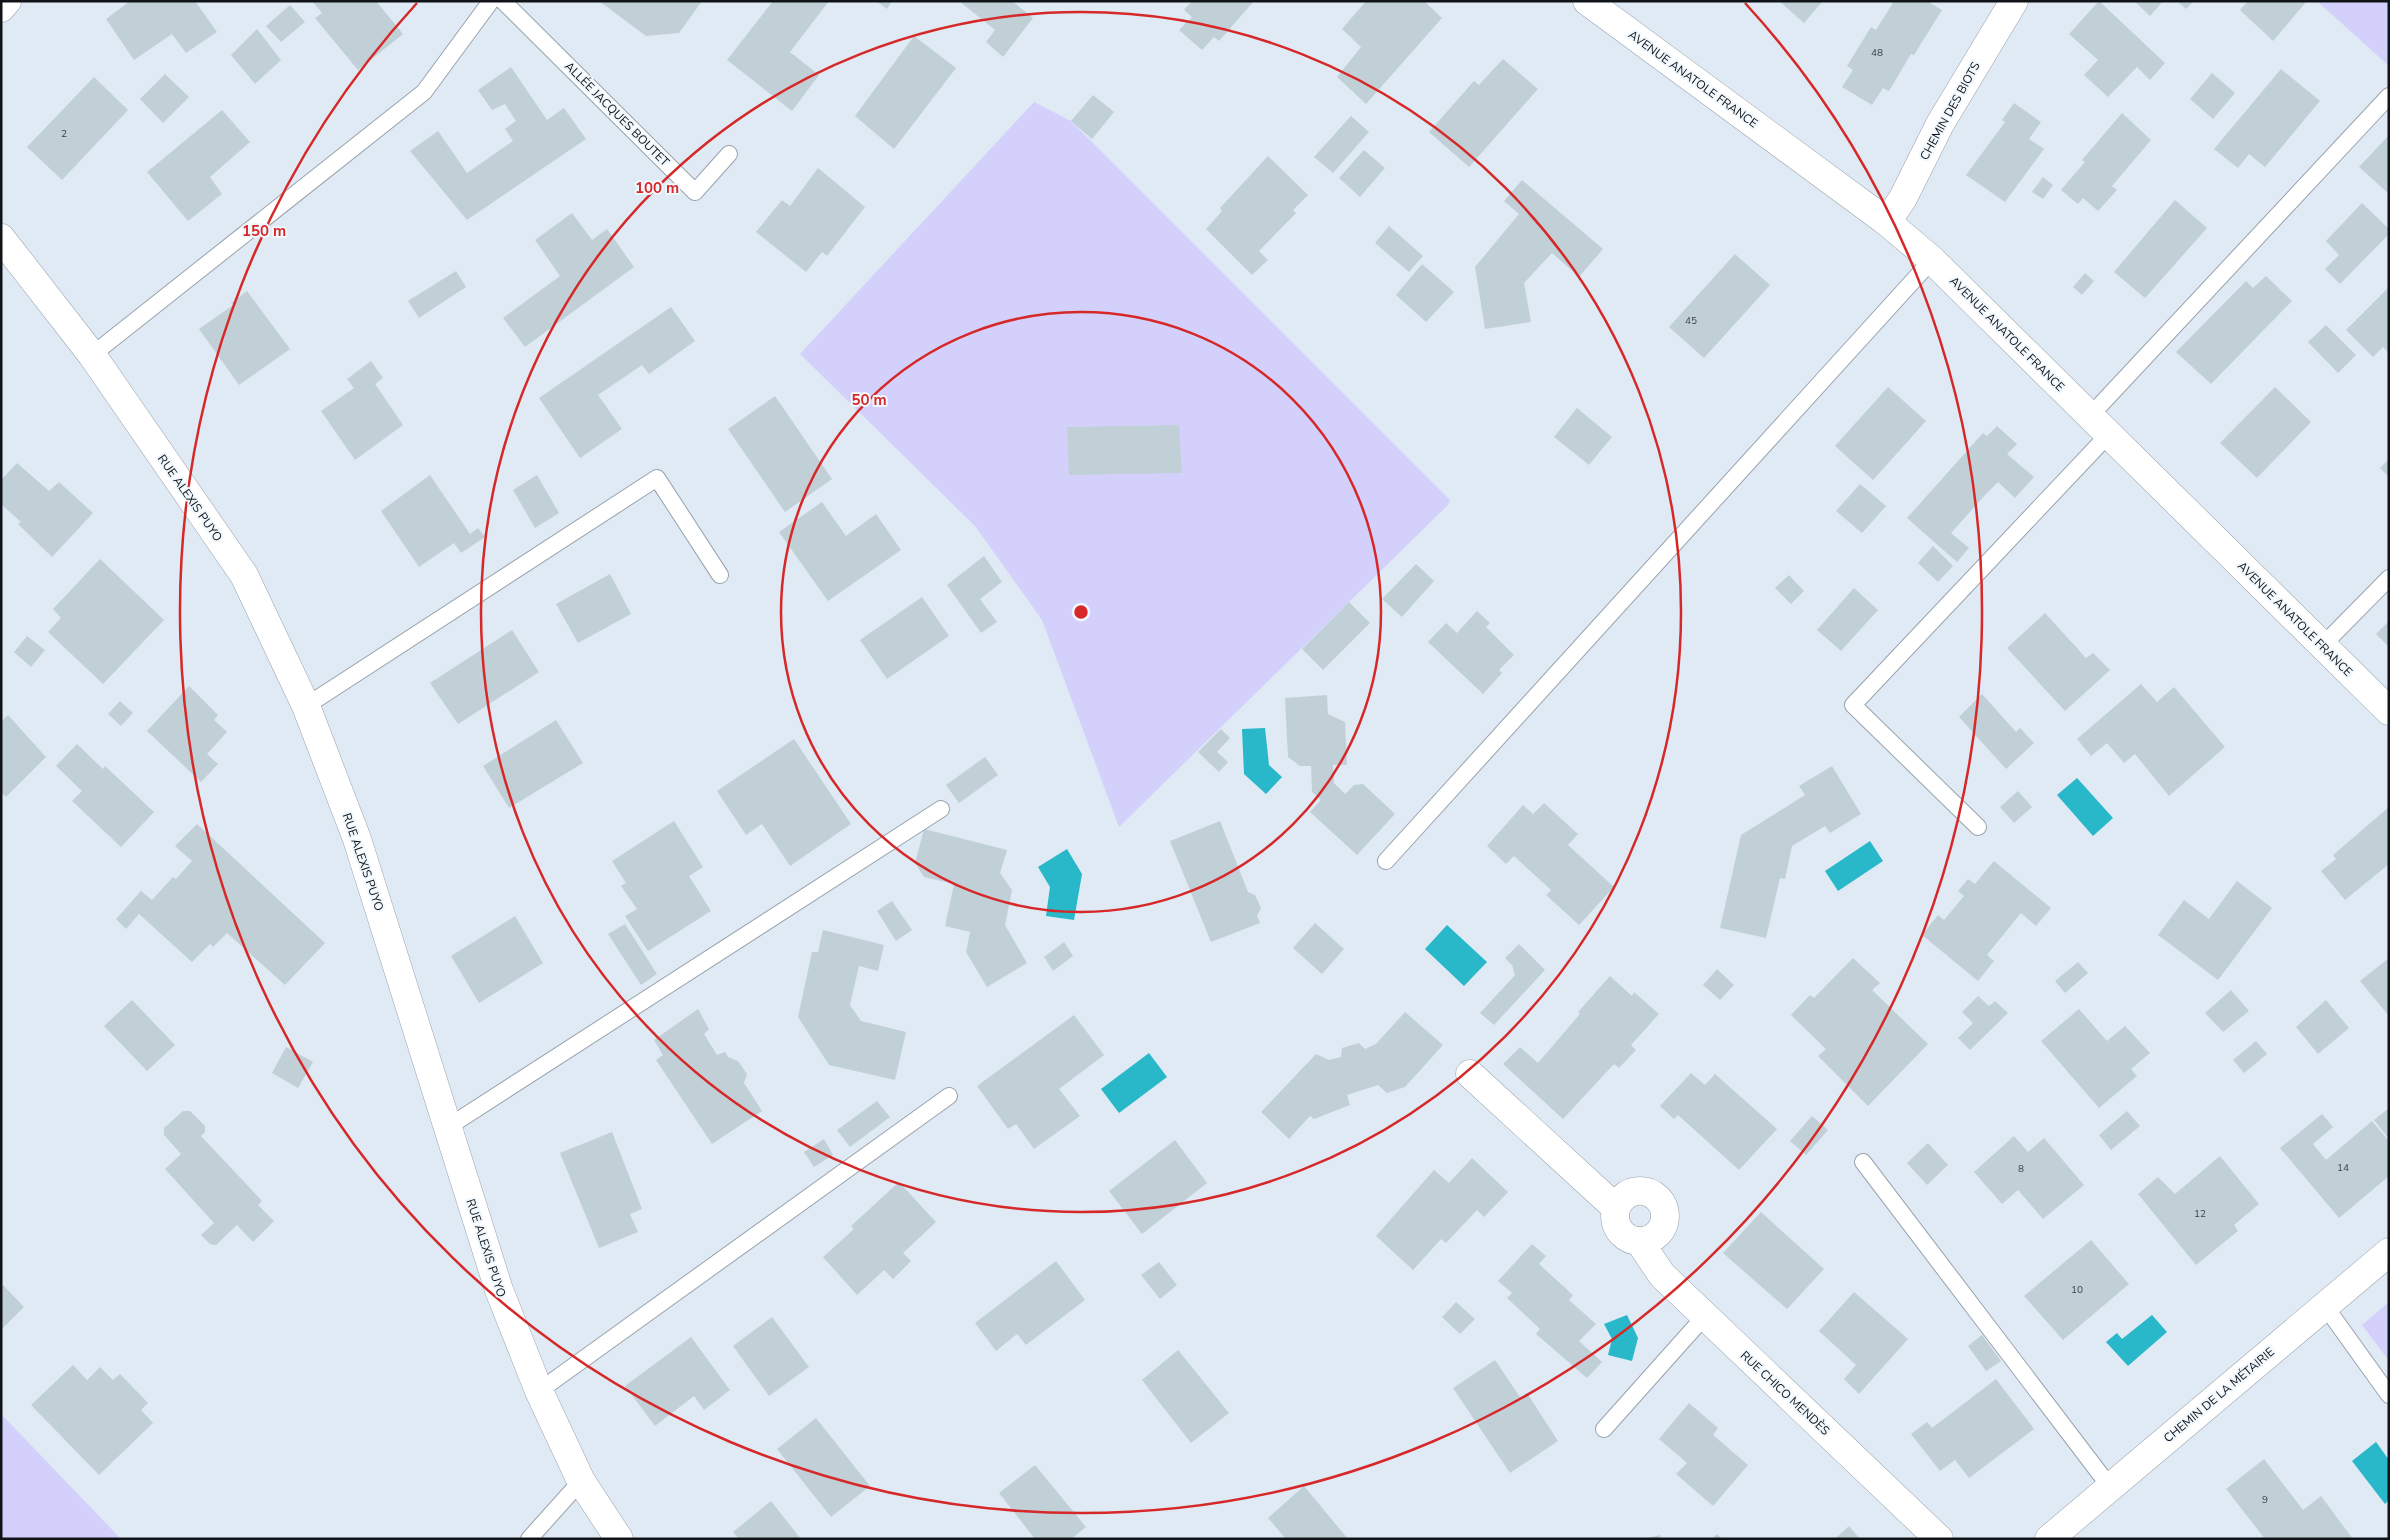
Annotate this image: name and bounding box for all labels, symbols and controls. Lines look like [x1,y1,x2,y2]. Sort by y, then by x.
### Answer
street label: AVENUE ANATOLE FRANCE [1625,27,1761,131]
house number: 48 [1871,46,1883,60]
street label: ALLÉE JACQUES BOUTET [561,58,673,170]
street label: CHEMIN DES BIOTS [1916,59,1984,163]
house number: 2 [61,127,67,141]
text: 100 m [635,178,679,198]
text: 150 m [242,221,286,241]
street label: AVENUE ANATOLE FRANCE [1946,273,2068,395]
house number: 45 [1685,314,1697,328]
text: 50 m [851,390,887,410]
street label: RUE ALEXIS PUYO [154,451,226,545]
street label: AVENUE ANATOLE FRANCE [2234,558,2356,680]
centre of rings [1072,603,1090,621]
street label: RUE ALEXIS PUYO [339,811,387,913]
house number: 14 [2337,1161,2349,1175]
house number: 8 [2018,1162,2024,1176]
street label: RUE ALEXIS PUYO [463,1197,509,1299]
house number: 12 [2194,1207,2206,1221]
house number: 10 [2071,1283,2083,1297]
street label: CHEMIN DE LA MÉTAIRIE [2160,1344,2278,1446]
street label: RUE CHICO MENDÈS [1737,1347,1833,1439]
house number: 9 [2262,1493,2268,1507]

